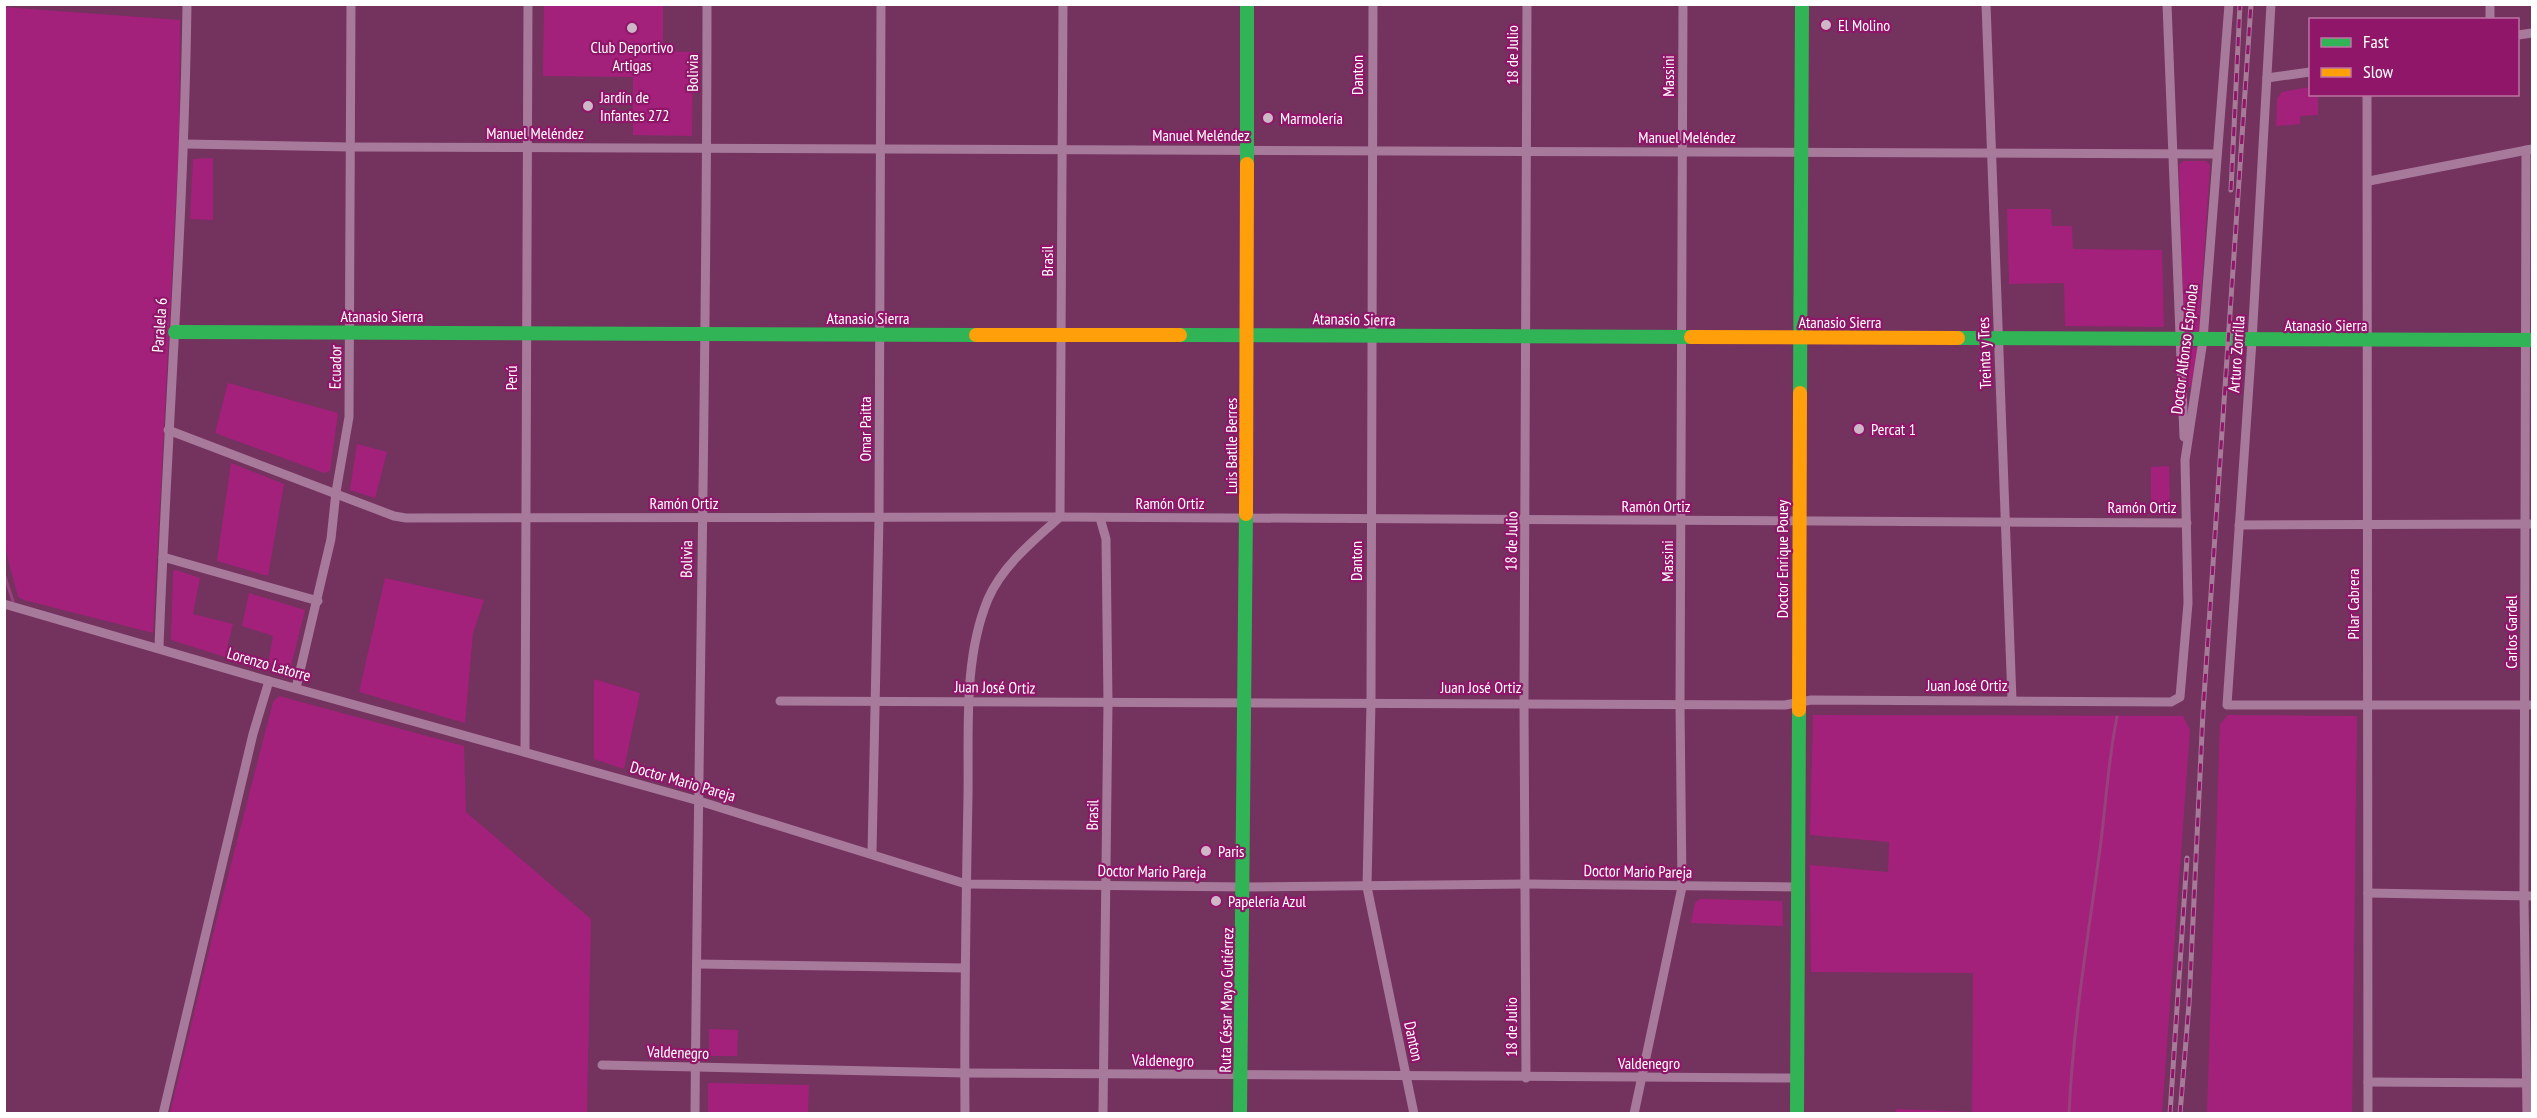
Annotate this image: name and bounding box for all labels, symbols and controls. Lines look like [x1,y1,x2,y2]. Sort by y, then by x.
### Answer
place label: El Molino [1838,15,1890,35]
marker: El Molino [1819,18,1833,32]
legend [2309,18,2519,96]
marker: Club Deportivo Artigas [625,21,639,35]
street label: 18 de Julio [1502,25,1522,85]
text: Fast [2363,30,2389,53]
place label: Club Deportivo Artigas [591,37,674,75]
street label: Bolivia [682,54,702,92]
street label: Danton [1347,55,1367,95]
street label: Massini [1658,55,1678,97]
text: Slow [2363,60,2394,83]
place label: Jardín de Infantes 272 [599,87,670,125]
marker: Jardín de Infantes 272 [581,99,595,113]
place label: Marmolería [1280,108,1343,128]
marker: Marmolería [1261,111,1275,125]
street label: Manuel Meléndez [486,123,584,143]
street label: Manuel Meléndez [1152,125,1250,145]
street label: Manuel Meléndez [1638,127,1736,147]
street label: Brasil [1037,245,1057,276]
street label: Doctor Alfonso Espínola [2166,283,2202,415]
street label: Paralela 6 [147,297,171,353]
street label: Atanasio Sierra [341,306,423,326]
street label: Atanasio Sierra [827,308,909,328]
street label: Atanasio Sierra [1312,308,1396,330]
street label: Atanasio Sierra [1799,312,1881,332]
street label: Arturo Zorrilla [2223,315,2249,393]
street label: Atanasio Sierra [2285,315,2367,335]
street label: Treinta y Tres [1973,317,1995,389]
street label: Ecuador [325,344,345,389]
street label: Perú [501,366,521,390]
street label: Omar Paitta [855,396,875,462]
street label: Luis Batlle Berres [1221,398,1241,494]
place label: Percat 1 [1871,419,1916,439]
marker: Percat 1 [1852,422,1866,436]
street label: Ramón Ortiz [649,493,719,513]
street label: Ramón Ortiz [1135,493,1205,513]
street label: Ramón Ortiz [1621,496,1691,516]
street label: Ramón Ortiz [2107,497,2177,517]
street label: Doctor Enrique Pouey [1772,500,1792,618]
street label: 18 de Julio [1500,511,1522,571]
street label: Bolivia [676,540,696,578]
street label: Massini [1657,540,1677,582]
street label: Danton [1346,541,1366,581]
street label: Pilar Cabrera [2343,569,2363,639]
street label: Carlos Gardel [2501,595,2521,669]
street label: Lorenzo Latorre [225,643,313,685]
street label: Juan José Ortiz [1926,675,2008,695]
street label: Juan José Ortiz [953,676,1036,698]
street label: Juan José Ortiz [1440,677,1522,697]
street label: Doctor Mario Pareja [628,756,738,806]
street label: Brasil [1082,799,1102,831]
place label: Paris [1218,841,1244,861]
marker: Paris [1199,844,1213,858]
street label: Doctor Mario Pareja [1097,860,1207,882]
street label: Doctor Mario Pareja [1583,860,1693,882]
place label: Papelería Azul [1228,891,1306,911]
marker: Papelería Azul [1209,894,1223,908]
street label: Ruta César Mayo Gutiérrez [1215,927,1237,1073]
street label: 18 de Julio [1501,997,1521,1057]
street label: Danton [1400,1019,1428,1063]
street label: Valdenegro [646,1041,709,1063]
street label: Valdenegro [1131,1049,1194,1071]
street label: Valdenegro [1617,1053,1680,1073]

